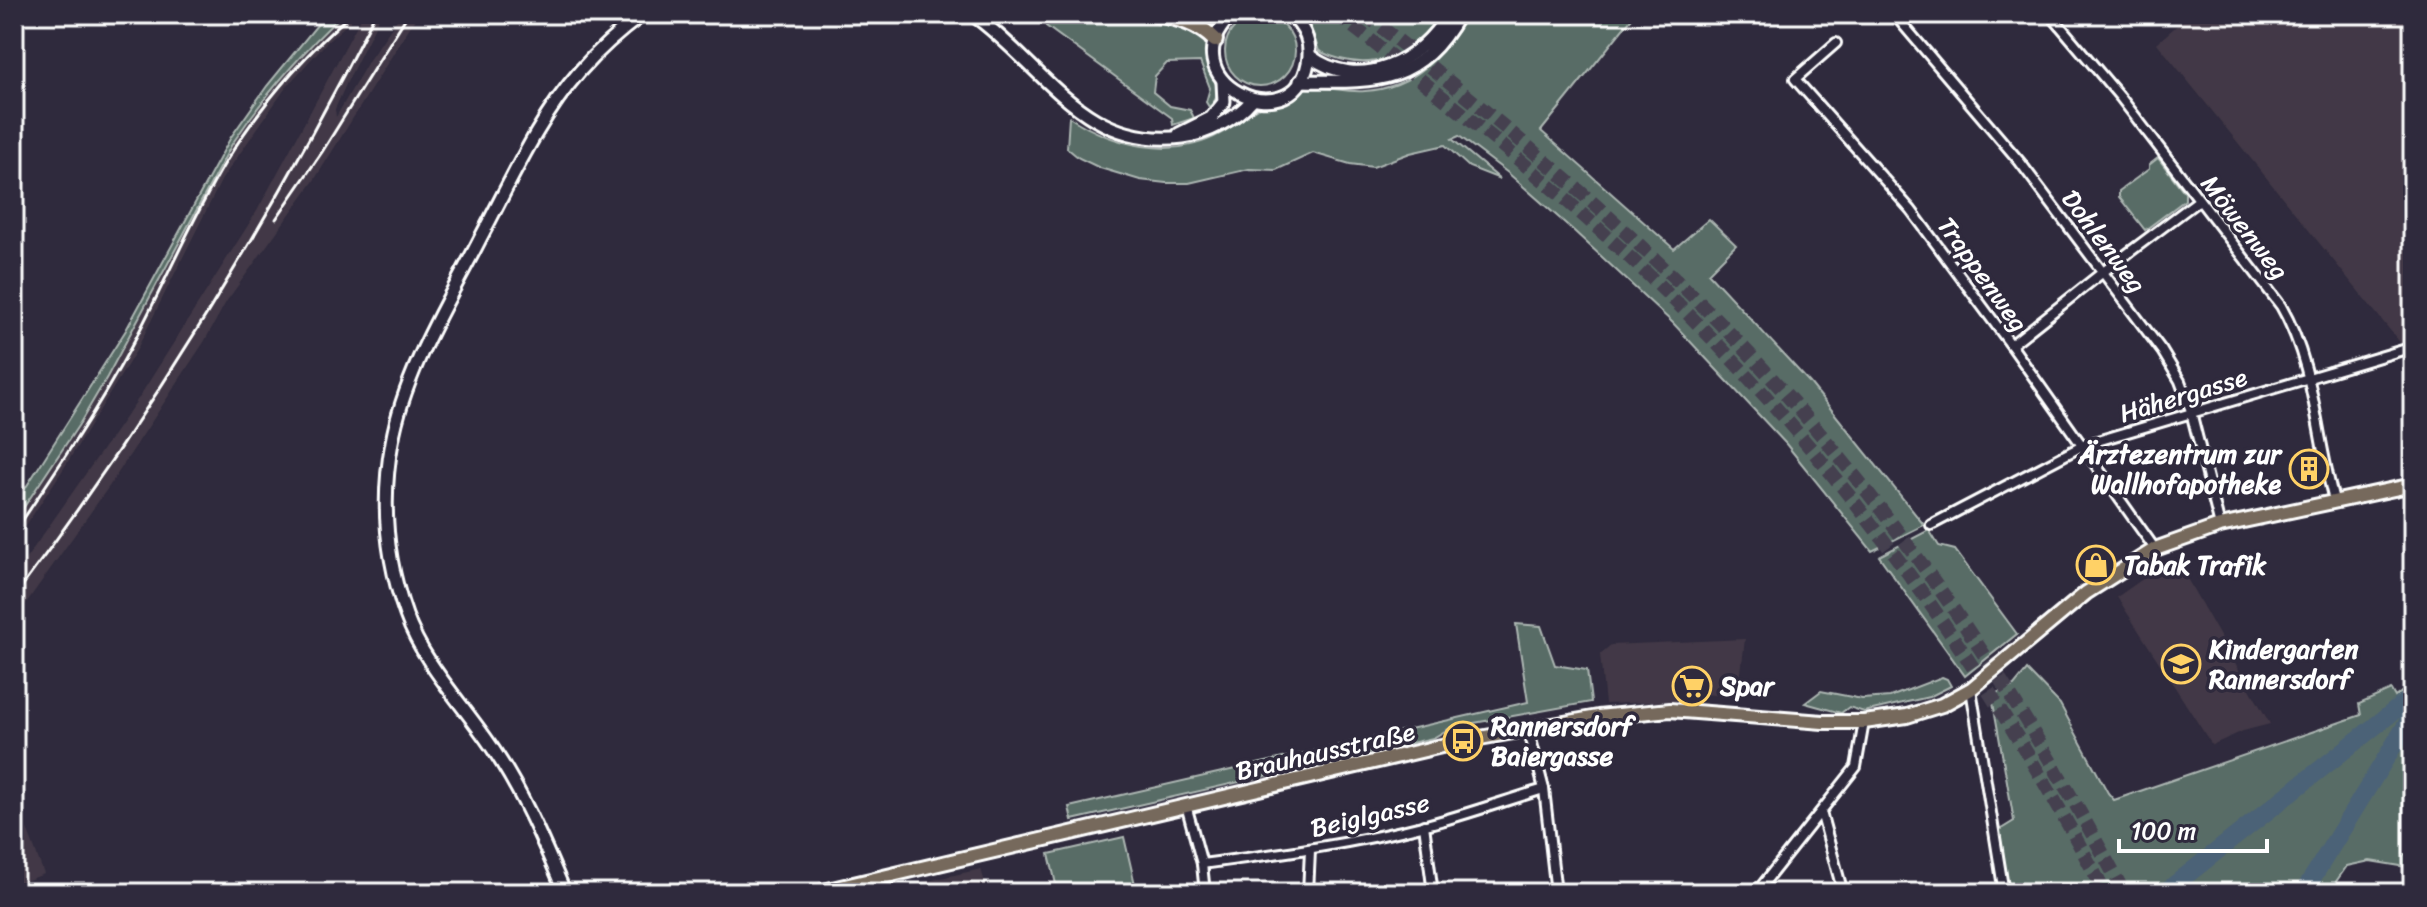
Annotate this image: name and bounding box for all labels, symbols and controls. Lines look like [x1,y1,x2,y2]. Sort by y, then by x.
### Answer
street label: Möwenweg [2189,164,2301,290]
street label: Dohlenweg [2049,179,2159,303]
street label: Trappenweg [1925,206,2041,342]
street label: Hähergasse [2113,354,2253,436]
place label: Ärztezentrum zur Wallhofapotheke [2078,431,2283,507]
building icon: Ärztezentrum zur Wallhofapotheke [2288,448,2330,490]
place label: Tabak Trafik [2124,542,2267,588]
shop icon: Tabak Trafik [2075,544,2117,586]
place label: Kindergarten Rannersdorf [2208,626,2358,702]
school or university icon: Kindergarten Rannersdorf [2160,643,2202,685]
place label: Spar [1719,663,1776,709]
supermarket icon: Spar [1671,665,1713,707]
place label: Rannersdorf Baiergasse [1490,703,1637,779]
street label: Brauhausstraße [1231,708,1420,794]
bus stop icon: Rannersdorf Baiergasse [1442,720,1484,762]
street label: Beiglgasse [1306,779,1434,851]
scale bar [2119,803,2267,853]
text: 100 m [2131,810,2196,852]

